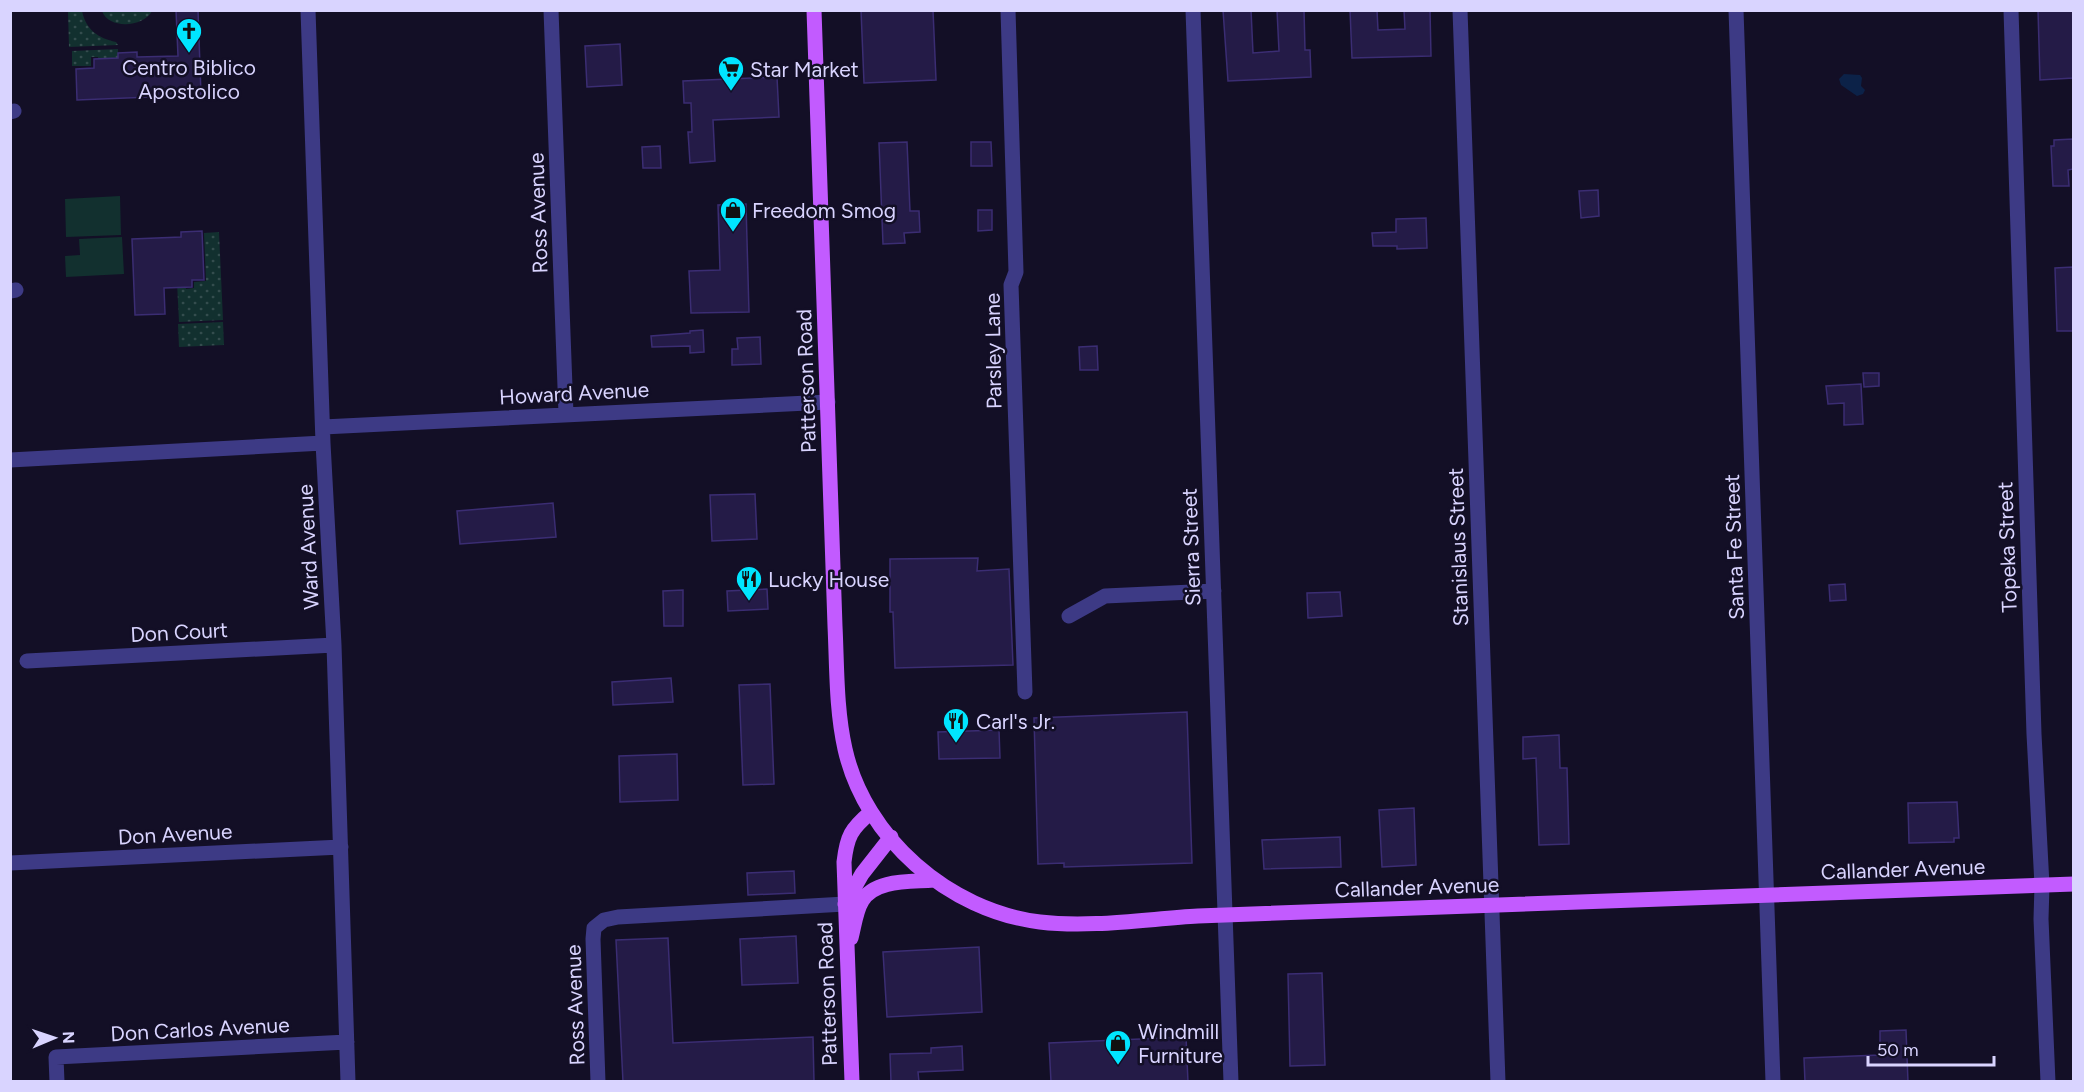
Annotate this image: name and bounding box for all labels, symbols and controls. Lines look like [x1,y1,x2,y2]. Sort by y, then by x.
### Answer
church icon: Centro Biblico Apostolico [174,16,204,54]
supermarket icon: Star Market [716,54,746,92]
place label: Centro Biblico Apostolico [122,55,256,104]
place label: Star Market [750,57,859,82]
street label: Ross Avenue [523,152,553,274]
shop icon: Freedom Smog [718,195,748,233]
place label: Freedom Smog [752,198,896,223]
street label: Parsley Lane [979,293,1007,409]
street label: Patterson Road [791,308,821,454]
street label: Howard Avenue [498,377,650,409]
street label: Stanislaus Street [1443,467,1473,627]
street label: Santa Fe Street [1719,474,1749,620]
street label: Topeka Street [1992,481,2022,613]
street label: Ward Avenue [292,484,324,610]
street label: Sierra Street [1176,487,1206,606]
restaurant icon: Lucky House [734,564,764,602]
place label: Lucky House [768,567,889,592]
street label: Don Court [130,617,228,647]
restaurant icon: Carl's Jr. [941,706,971,744]
place label: Carl's Jr. [976,709,1055,734]
street label: Don Avenue [117,819,233,849]
street label: Callander Avenue [1820,854,1986,884]
street label: Callander Avenue [1334,872,1500,902]
street label: Patterson Road [812,921,842,1067]
street label: Ross Avenue [560,944,590,1066]
north arrow [24,1008,84,1068]
street label: Don Carlos Avenue [110,1012,290,1046]
place label: Windmill Furniture [1138,1019,1223,1068]
shop icon: Windmill Furniture [1103,1028,1133,1066]
scale bar [1868,1029,1994,1067]
text: N [59,1031,78,1044]
text: 50 m [1877,1039,1919,1061]

